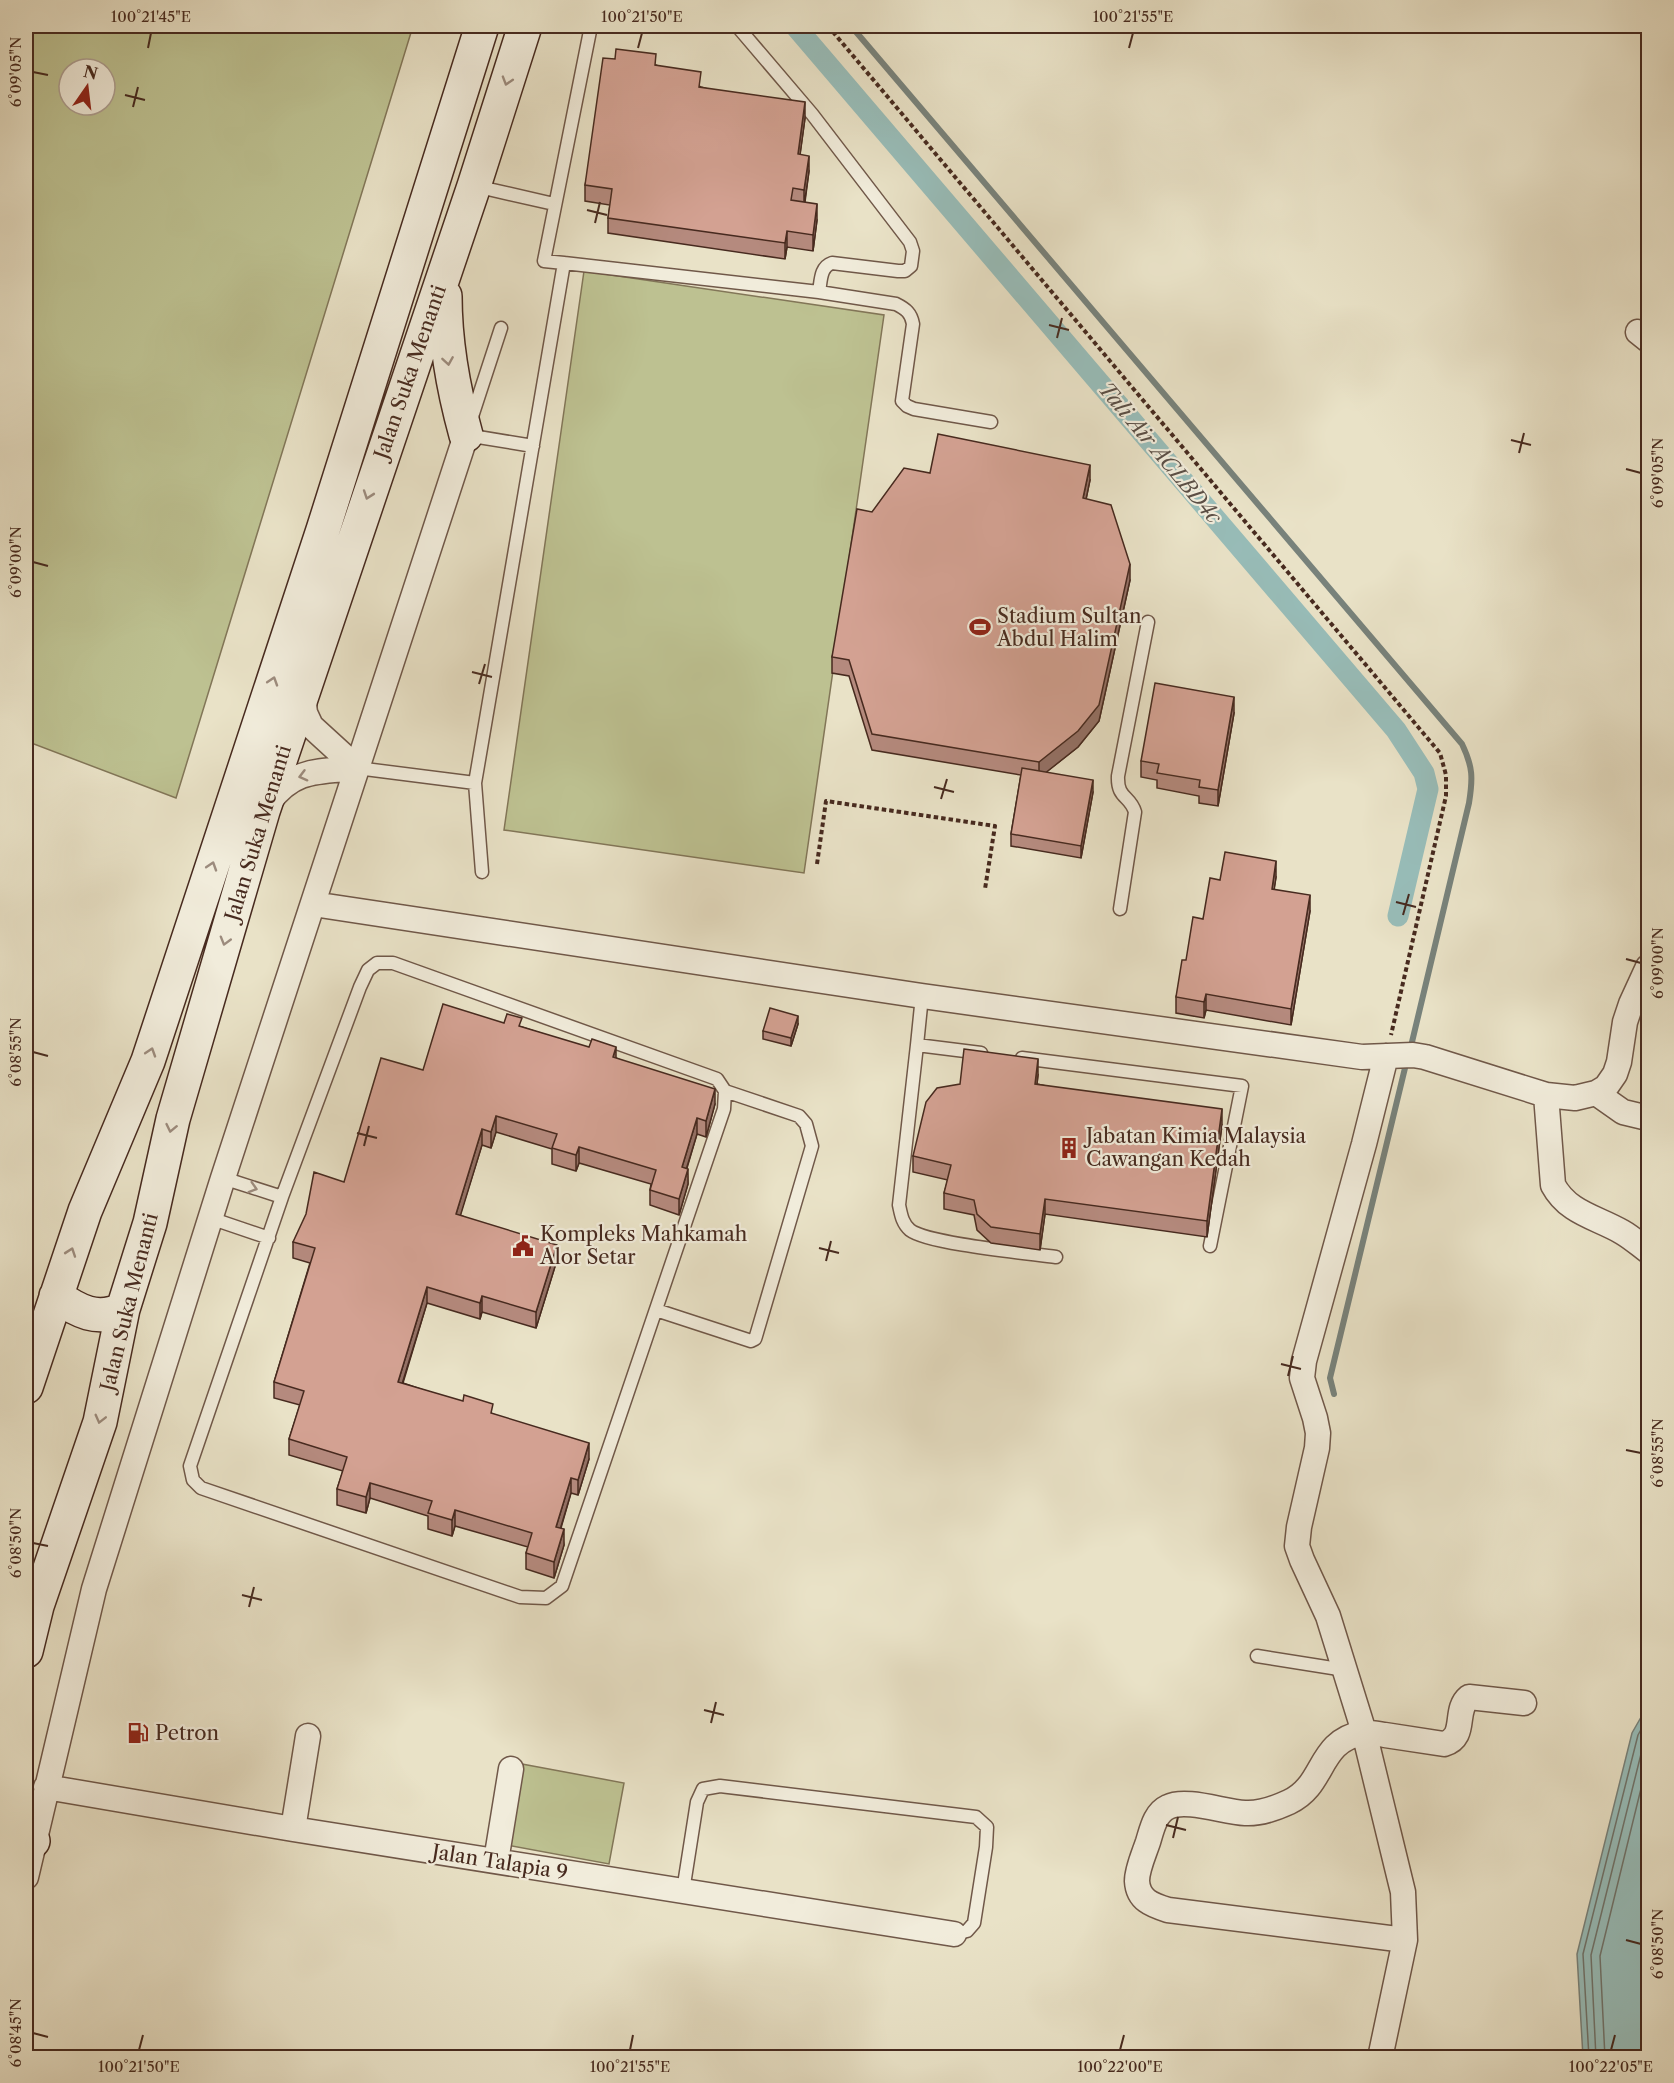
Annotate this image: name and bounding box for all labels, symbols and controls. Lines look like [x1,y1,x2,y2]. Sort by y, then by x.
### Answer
text: 100°21'45"E [111,7,191,26]
text: 100°21'50"E [601,7,683,26]
text: 100°21'55"E [1093,7,1173,26]
text: 6°09'05"N [6,37,25,107]
north arrow [57,57,117,117]
text: N [81,61,100,84]
one-way arrow [502,75,514,86]
street label: Jalan Suka Menanti [368,282,451,465]
one-way arrow [442,357,454,366]
water label: Tali Air ACLBD4c [1094,377,1228,530]
text: 6°09'05"N [1648,438,1667,508]
one-way arrow [363,490,376,500]
text: 6°09'00"N [6,526,25,598]
place label: Stadium Sultan Abdul Halim [996,604,1142,651]
sports icon: Stadium Sultan Abdul Halim [968,615,992,639]
one-way arrow [266,676,279,687]
street label: Jalan Suka Menanti [219,742,296,927]
one-way arrow [298,768,308,781]
one-way arrow [205,861,218,872]
text: 6°09'00"N [1648,927,1667,999]
one-way arrow [220,935,232,946]
text: 6°08'55"N [6,1017,25,1087]
one-way arrow [144,1047,157,1058]
one-way arrow [165,1123,178,1133]
place label: Jabatan Kimia Malaysia Cawangan Kedah [1083,1124,1307,1171]
building icon: Jabatan Kimia Malaysia Cawangan Kedah [1057,1136,1081,1160]
one-way arrow [247,1180,258,1193]
street label: Jalan Suka Menanti [95,1211,163,1396]
place label: Kompleks Mahkamah Alor Setar [539,1222,748,1269]
public building icon: Kompleks Mahkamah Alor Setar [511,1234,535,1258]
one-way arrow [64,1247,76,1258]
one-way arrow [94,1414,107,1424]
text: 6°08'55"N [1648,1418,1667,1488]
text: 6°08'50"N [6,1508,25,1578]
fuel station icon: Petron [126,1721,150,1745]
place label: Petron [155,1721,219,1745]
street label: Jalan Talapia 9 [427,1839,570,1885]
text: 6°08'50"N [1648,1909,1667,1979]
text: 6°08'45"N [6,1998,25,2068]
text: 100°21'50"E [98,2057,180,2076]
text: 100°21'55"E [590,2057,670,2076]
text: 100°22'00"E [1077,2057,1163,2076]
text: 100°22'05"E [1569,2057,1653,2076]

